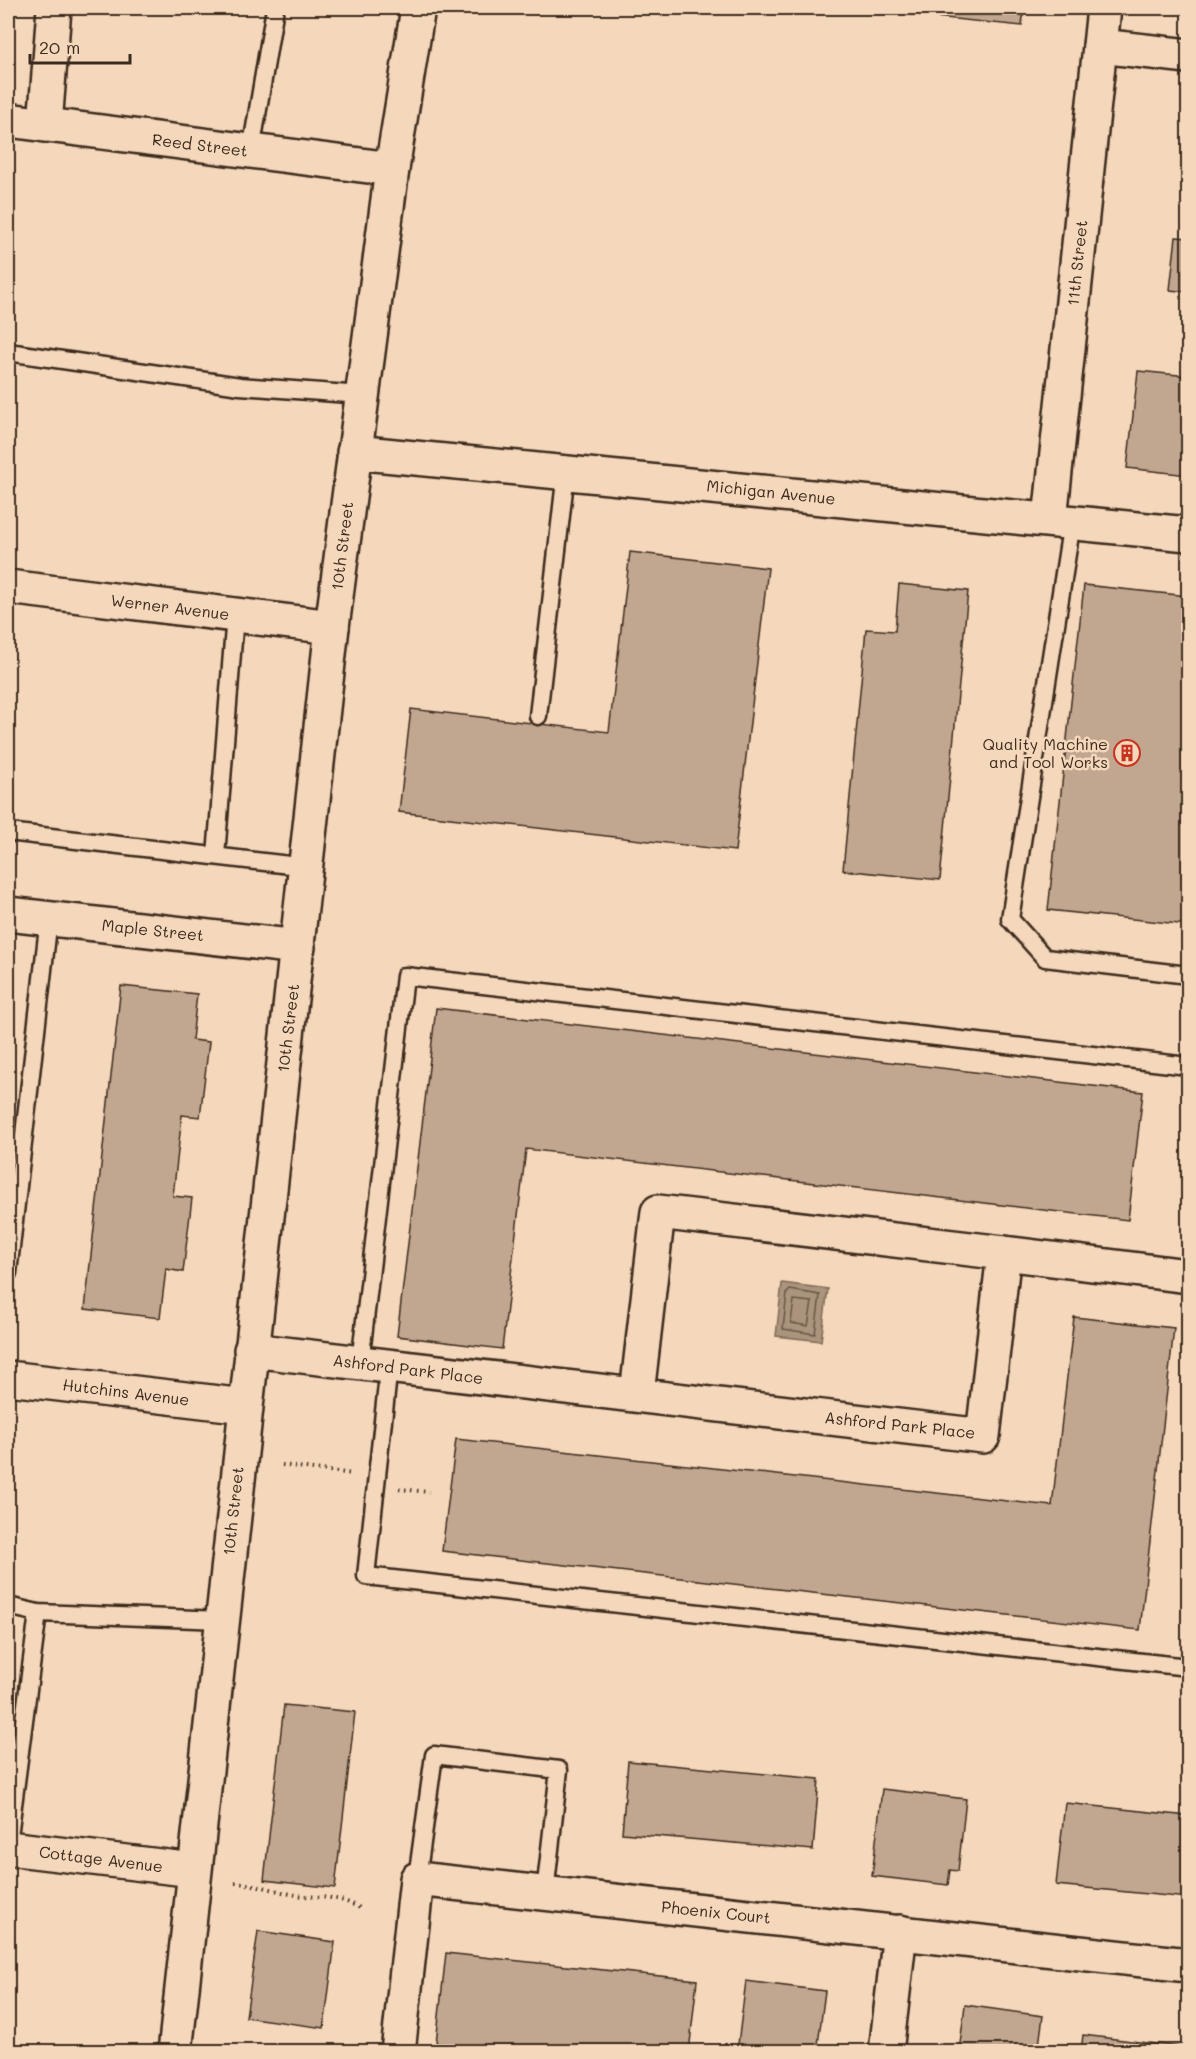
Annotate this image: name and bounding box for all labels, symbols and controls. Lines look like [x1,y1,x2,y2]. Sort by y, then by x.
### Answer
scale bar [30,27,130,65]
text: 20 m [39,35,80,59]
street label: Reed Street [151,128,249,161]
street label: 11th Street [1062,219,1091,307]
street label: Michigan Avenue [706,474,837,509]
street label: 10th Street [326,500,357,591]
street label: Werner Avenue [110,589,231,624]
place label: Quality Machine and Tool Works [983,733,1108,772]
building icon: Quality Machine and Tool Works [1112,738,1142,768]
street label: Maple Street [101,914,205,945]
street label: 10th Street [272,982,303,1073]
street label: Ashford Park Place [332,1349,484,1388]
street label: Hutchins Avenue [61,1373,191,1410]
street label: Ashford Park Place [824,1406,976,1443]
street label: 10th Street [217,1466,248,1556]
street label: Cottage Avenue [38,1840,164,1877]
street label: Phoenix Court [660,1895,772,1928]

